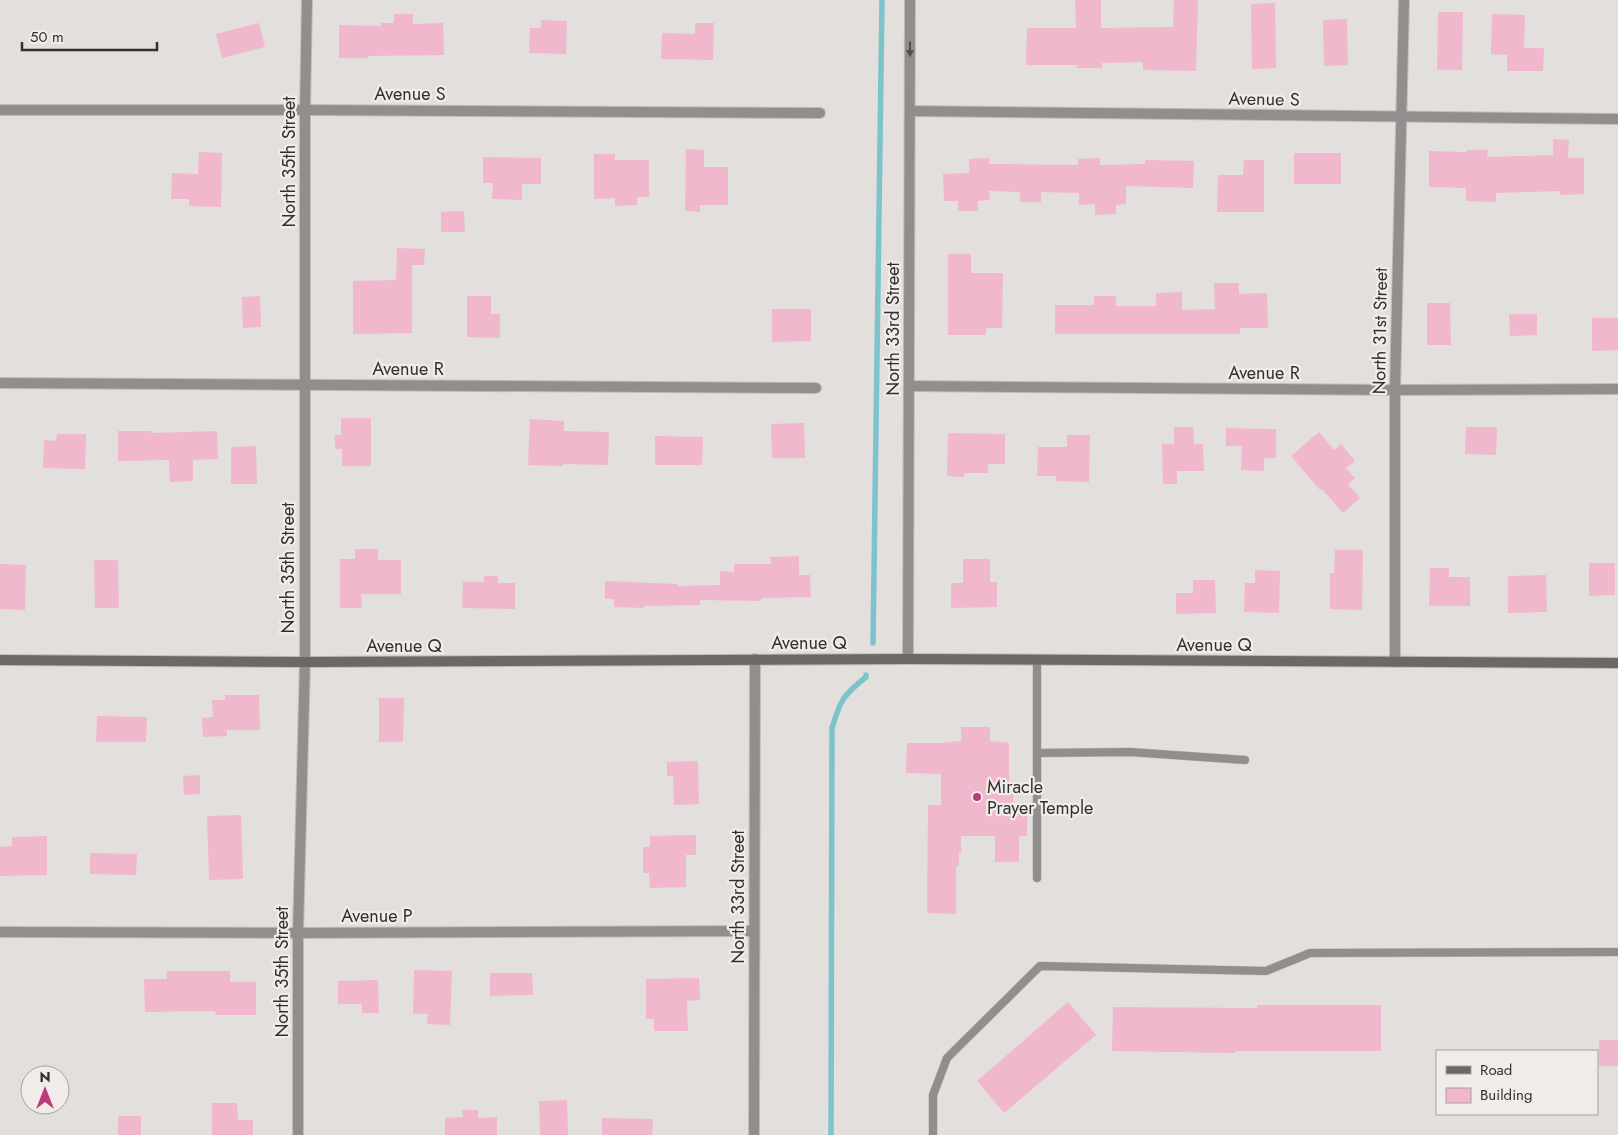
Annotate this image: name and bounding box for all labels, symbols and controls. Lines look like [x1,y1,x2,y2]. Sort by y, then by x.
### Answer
scale bar [22,20,158,52]
text: 50 m [30,26,64,48]
one-way arrow [906,41,914,57]
street label: Avenue S [374,81,446,107]
street label: Avenue S [1228,85,1300,113]
street label: North 35th Street [276,96,302,228]
street label: North 33rd Street [880,262,906,396]
street label: North 31st Street [1366,267,1394,395]
street label: Avenue R [372,356,444,382]
street label: Avenue R [1228,360,1300,386]
street label: North 35th Street [275,502,301,634]
street label: Avenue Q [771,630,848,656]
street label: Avenue Q [1176,632,1253,658]
street label: Avenue Q [366,633,443,659]
place label: Miracle Prayer Temple [987,774,1093,821]
marker: Miracle Prayer Temple [971,791,983,803]
street label: North 33rd Street [725,830,751,964]
street label: Avenue P [341,903,413,929]
street label: North 35th Street [269,906,295,1038]
legend [1436,1050,1598,1115]
text: Road [1480,1059,1512,1081]
north arrow [20,1065,70,1115]
text: N [39,1067,51,1087]
text: Building [1480,1084,1532,1106]

